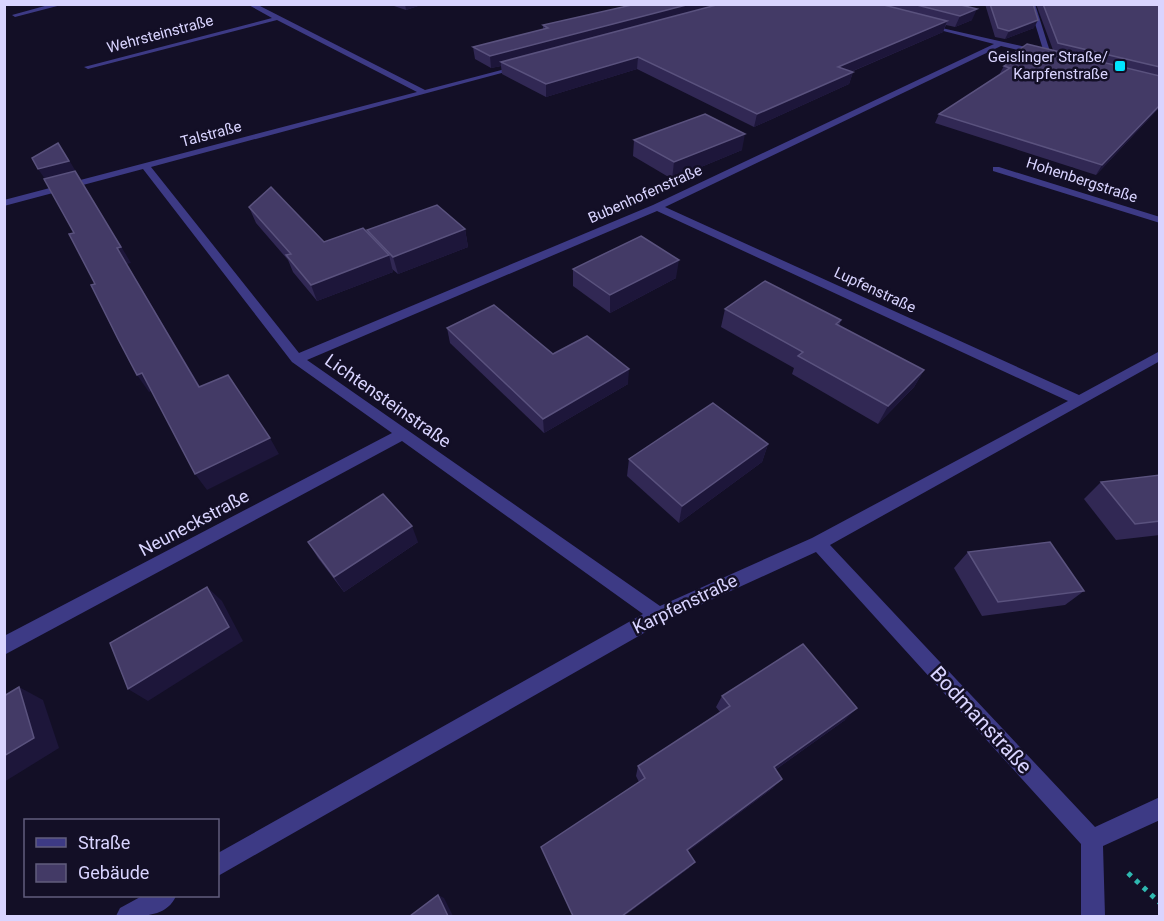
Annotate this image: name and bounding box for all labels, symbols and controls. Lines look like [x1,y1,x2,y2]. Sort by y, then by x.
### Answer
street label: Wehrsteinstraße [105,11,215,57]
place label: Geislinger Straße/ Karpfenstraße [988,48,1108,83]
marker: Geislinger Straße/ Karpfenstraße [1113,59,1127,73]
street label: Talstraße [179,117,244,151]
street label: Hohenbergstraße [1024,154,1140,206]
street label: Bubenhofenstraße [585,161,705,227]
street label: Lupfenstraße [831,263,919,317]
street label: Lichtensteinstraße [321,349,455,452]
street label: Neuneckstraße [135,485,252,560]
street label: Karpfenstraße [629,569,741,638]
street label: Bodmanstraße [925,661,1037,779]
legend [24,819,219,897]
text: Straße [78,832,130,853]
text: Gebäude [78,862,149,883]

